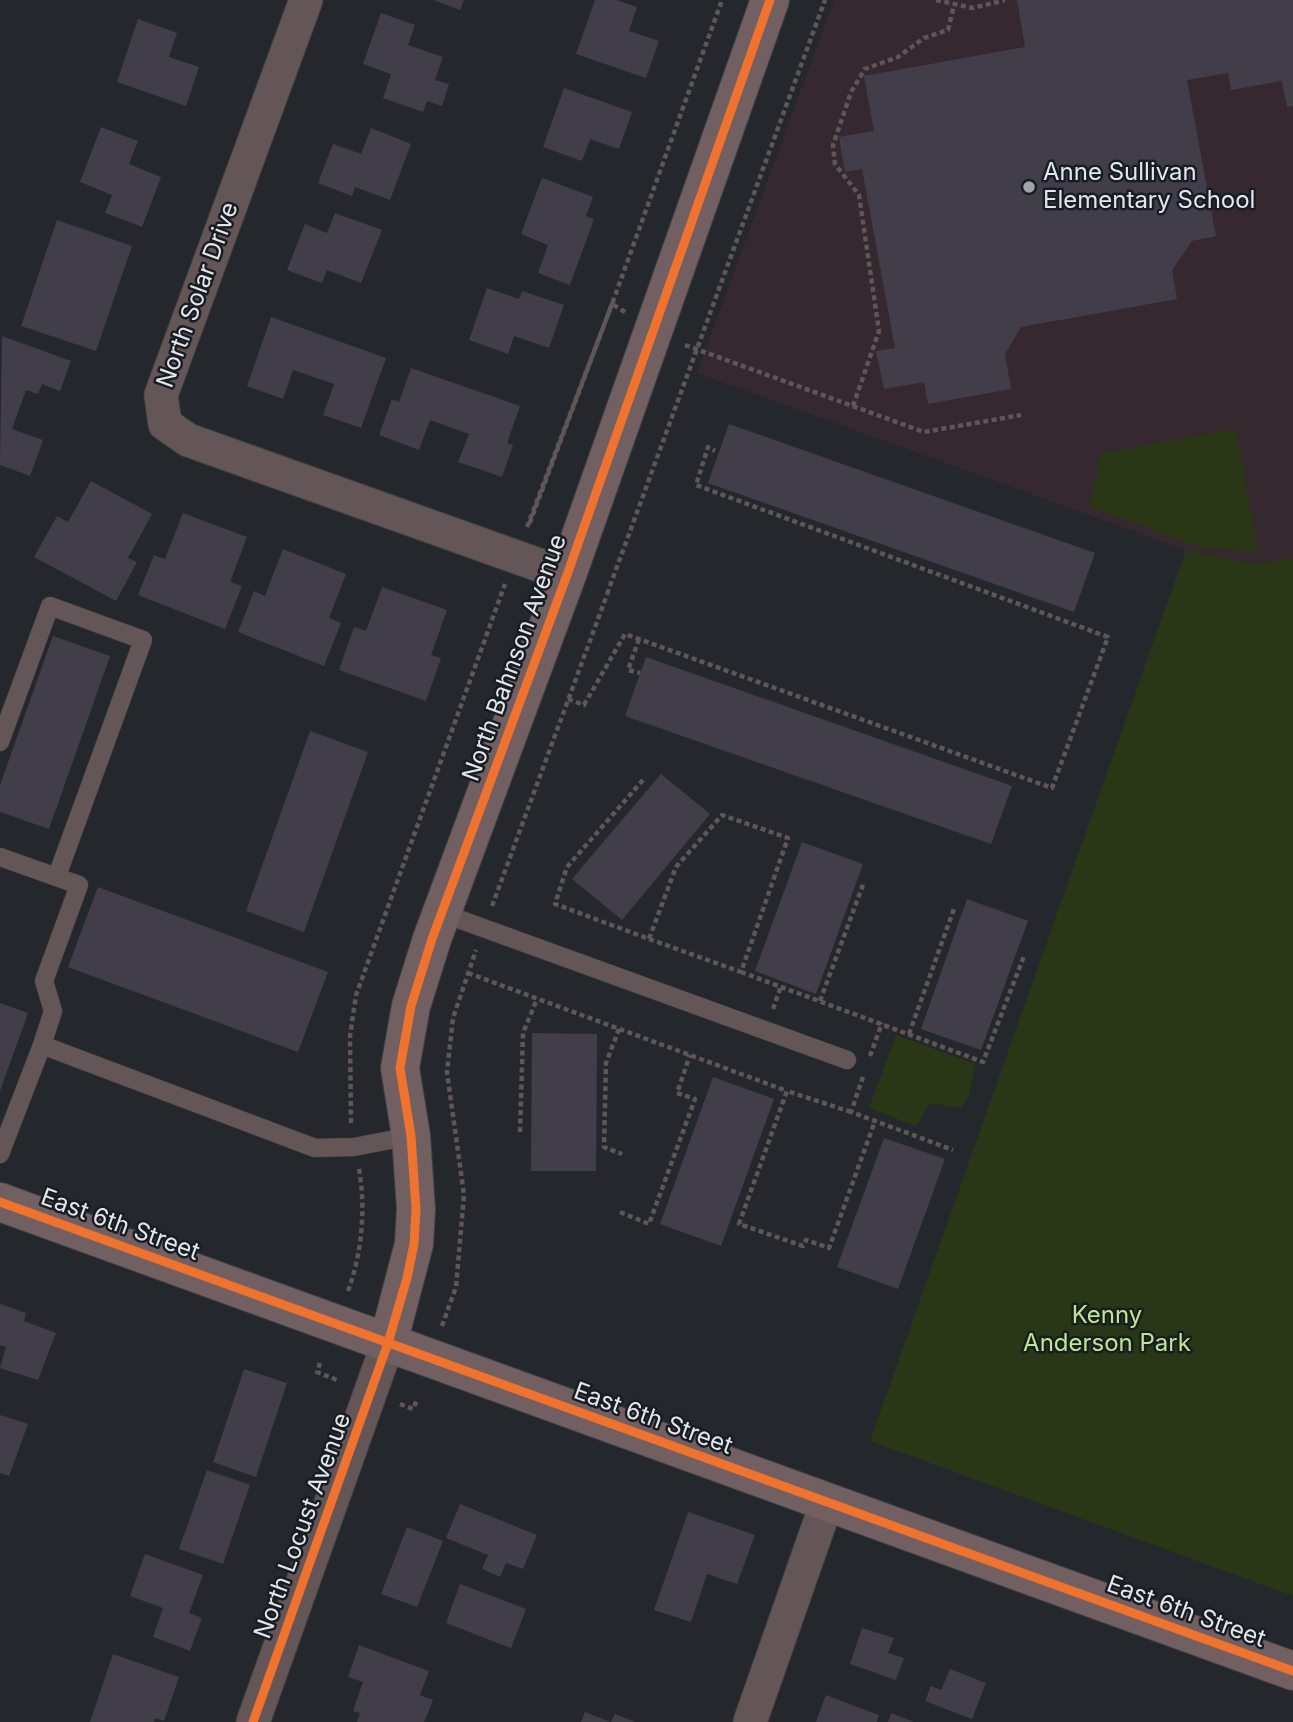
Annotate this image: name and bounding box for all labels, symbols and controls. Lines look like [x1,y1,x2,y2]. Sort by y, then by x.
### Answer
place label: Anne Sullivan Elementary School [1043,159,1255,215]
marker: Anne Sullivan Elementary School [1021,179,1037,195]
street label: North Solar Drive [151,198,245,392]
street label: North Bahnson Avenue [457,531,573,785]
street label: East 6th Street [37,1183,203,1267]
park label: Kenny Anderson Park [1023,1302,1191,1358]
street label: East 6th Street [570,1377,736,1461]
street label: North Locust Avenue [249,1409,357,1643]
street label: East 6th Street [1103,1570,1269,1654]

